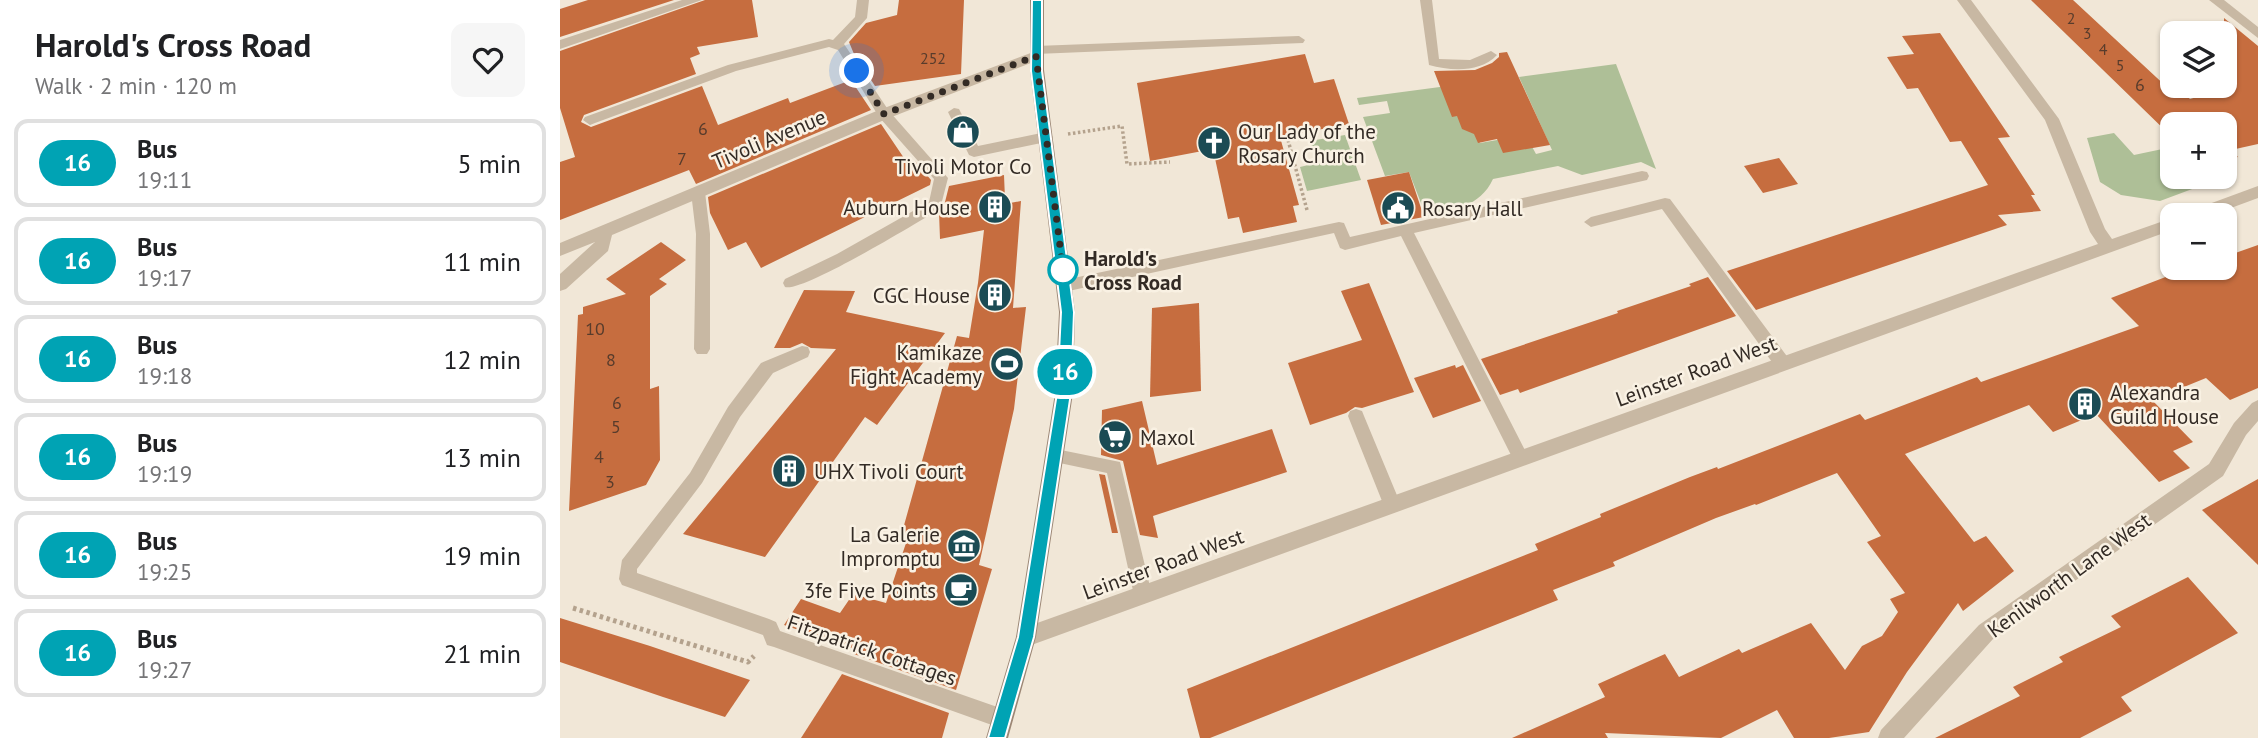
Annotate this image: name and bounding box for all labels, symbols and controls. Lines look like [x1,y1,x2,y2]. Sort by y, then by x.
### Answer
house number: 2 [2067,8,2075,28]
map controls [2160,21,2237,280]
button: layers [2160,21,2237,98]
text: Harold's Cross Road [35,23,311,66]
button: heart [451,23,525,97]
house number: 3 [2083,23,2091,43]
house number: 4 [2099,39,2108,59]
house number: 252 [920,48,946,68]
your location [839,53,874,88]
house number: 5 [2116,55,2124,75]
text: Walk · 2 min · 120 m [35,71,237,100]
house number: 6 [2135,73,2145,96]
street label: Tivoli Avenue [708,103,830,175]
button: + [2160,112,2237,189]
shop icon: Tivoli Motor Co [944,113,982,151]
house number: 6 [698,117,708,140]
place label: Our Lady of the Rosary Church [1238,118,1376,169]
church icon: Our Lady of the Rosary Church [1195,124,1233,162]
text: Bus [137,132,177,165]
text: 16 [64,147,91,178]
text: 5 min [458,147,521,180]
house number: 7 [677,147,687,170]
place label: Tivoli Motor Co [894,153,1032,180]
text: 19:11 [137,165,192,194]
building icon: Auburn House [976,188,1014,226]
public building icon: Rosary Hall [1379,189,1417,227]
place label: Auburn House [843,194,970,221]
place label: Rosary Hall [1422,195,1523,222]
button: − [2160,203,2237,280]
text: Bus [137,230,177,263]
text: 16 [64,245,91,276]
text: 11 min [443,245,521,278]
place label: Harold's Cross Road [1084,245,1182,296]
marker: Harold's Cross Road [1048,255,1078,285]
text: 19:17 [137,263,192,292]
building icon: CGC House [976,276,1014,314]
place label: CGC House [873,282,970,309]
house number: 10 [585,317,605,340]
text: Bus [137,328,177,361]
street label: Leinster Road West [1612,329,1780,413]
place label: Kamikaze Fight Academy [850,339,982,390]
text: 16 [64,343,91,374]
text: 12 min [443,343,521,376]
sports icon: Kamikaze Fight Academy [988,345,1026,383]
house number: 8 [606,348,616,371]
line badge: 16 [1034,349,1096,395]
text: 16 [1051,356,1079,387]
text: 19:18 [137,361,192,390]
place label: Alexandra Guild House [2110,379,2219,430]
building icon: Alexandra Guild House [2066,385,2104,423]
house number: 6 [612,391,622,414]
house number: 5 [611,415,621,438]
supermarket icon: Maxol [1096,418,1134,456]
place label: Maxol [1140,424,1195,451]
text: Bus [137,426,177,459]
text: 16 [64,441,91,472]
text: 13 min [443,441,521,474]
house number: 4 [594,445,604,468]
building icon: UHX Tivoli Court [770,452,808,490]
place label: UHX Tivoli Court [814,458,964,485]
text: 19:19 [137,459,192,488]
house number: 3 [605,470,615,493]
street label: Kenilworth Lane West [1982,507,2156,643]
place label: La Galerie Impromptu [840,521,940,572]
street label: Leinster Road West [1079,522,1247,606]
text: Bus [137,524,177,557]
museum icon: La Galerie Impromptu [945,527,983,565]
text: 16 [64,539,91,570]
text: 19 min [443,539,521,572]
text: 19:25 [137,557,192,586]
cafe icon: 3fe Five Points [942,571,980,609]
place label: 3fe Five Points [804,577,936,604]
street label: Fitzpatrick Cottages [784,608,960,692]
text: Bus [137,622,177,655]
text: 16 [64,637,91,668]
text: 21 min [443,637,521,670]
text: 19:27 [137,655,192,684]

